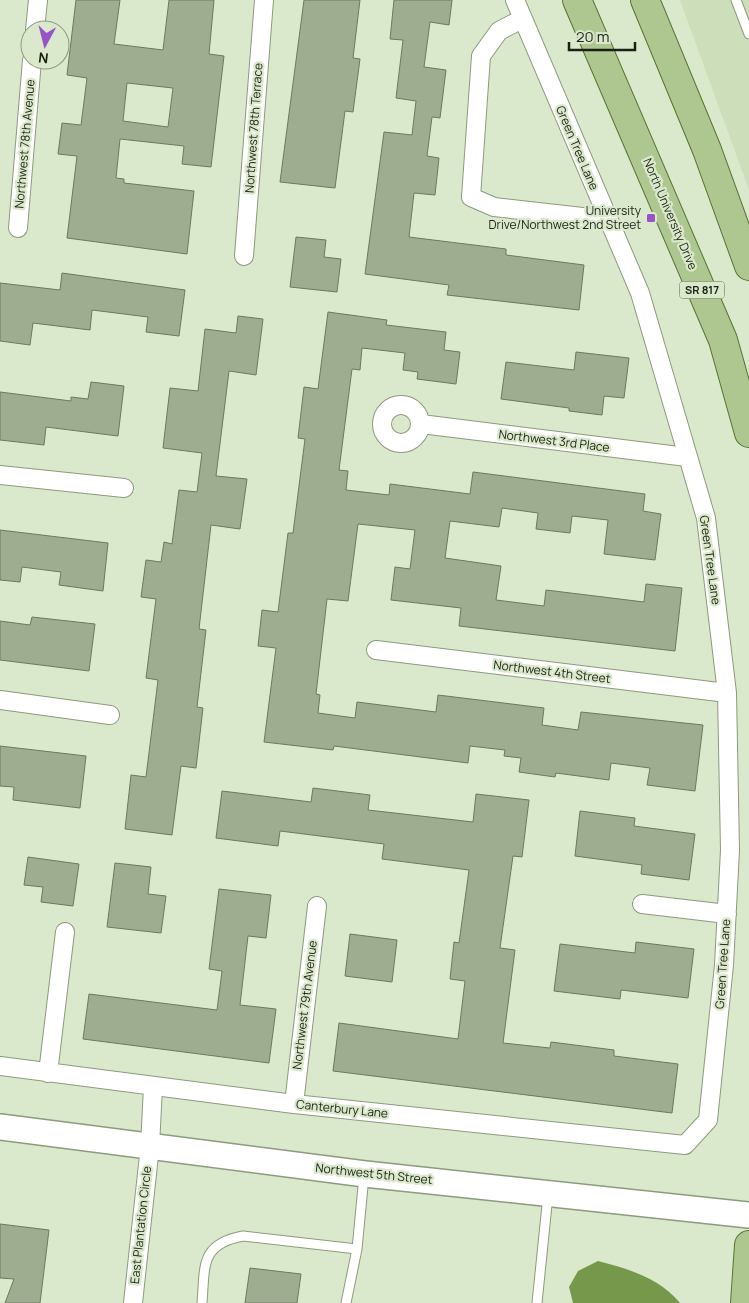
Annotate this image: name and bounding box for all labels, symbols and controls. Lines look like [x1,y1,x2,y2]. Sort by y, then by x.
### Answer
north arrow [20,20,70,70]
scale bar [569,20,635,52]
text: 20 m [576,26,609,47]
text: N [37,48,50,68]
street label: Northwest 78th Terrace [240,62,267,193]
street label: Northwest 78th Avenue [10,79,39,209]
street label: Green Tree Lane [552,103,603,193]
street label: North University Drive [639,155,702,272]
place label: University Drive/Northwest 2nd Street [489,202,642,233]
marker: University Drive/Northwest 2nd Street [645,212,657,224]
road number: SR 817 [680,282,724,298]
street label: Northwest 3rd Place [498,425,610,456]
street label: Green Tree Lane [696,514,725,606]
street label: Northwest 4th Street [493,656,612,687]
street label: Green Tree Lane [711,918,734,1010]
street label: Northwest 79th Avenue [288,939,321,1070]
street label: Canterbury Lane [295,1095,389,1122]
street label: Northwest 5th Street [315,1159,434,1188]
street label: East Plantation Circle [126,1165,155,1285]

